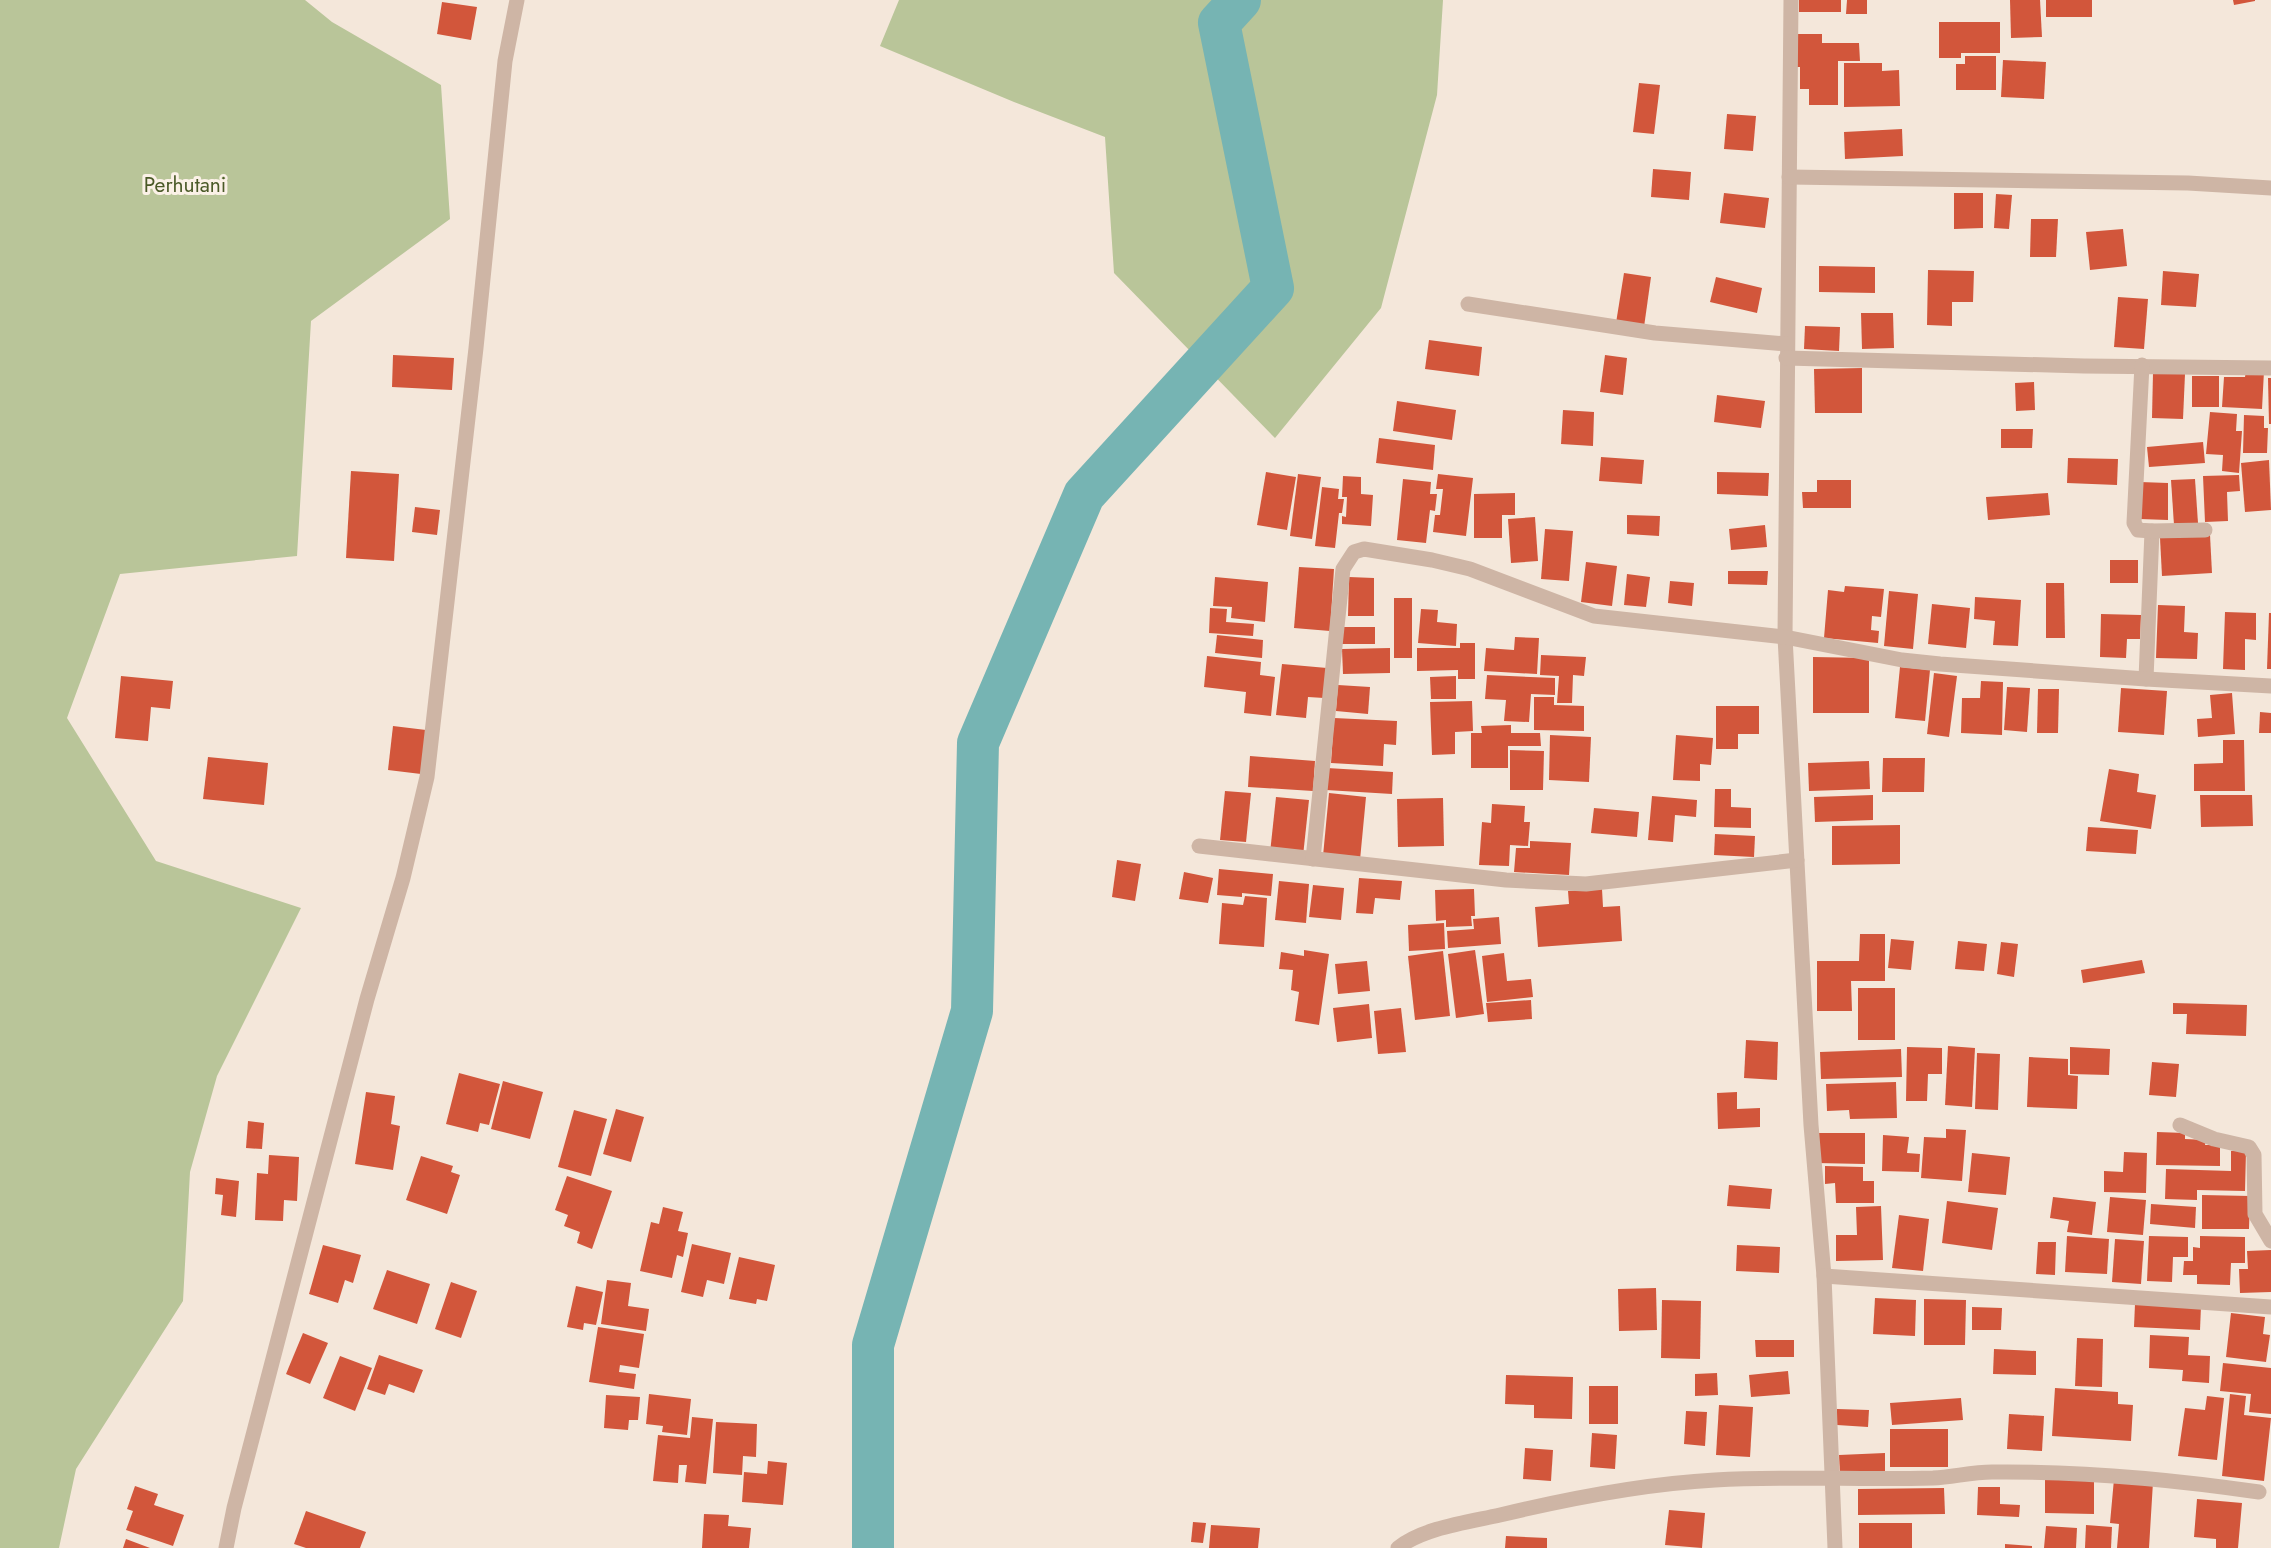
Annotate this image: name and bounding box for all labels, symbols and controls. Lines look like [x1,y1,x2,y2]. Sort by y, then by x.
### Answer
park label: Perhutani [144,170,226,200]

